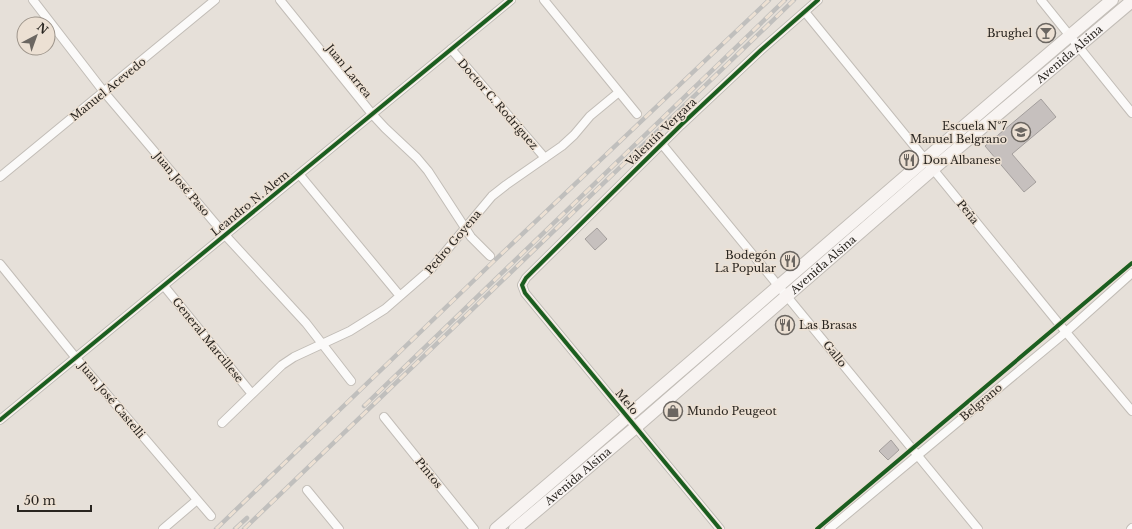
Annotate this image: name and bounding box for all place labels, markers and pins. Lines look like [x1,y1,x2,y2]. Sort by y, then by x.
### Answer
bar icon: Brughel [1035,22,1057,44]
place label: Brughel [987,26,1032,40]
place label: Escuela Nº7 Manuel Belgrano [910,119,1007,146]
school or university icon: Escuela Nº7 Manuel Belgrano [1010,121,1032,143]
restaurant icon: Don Albanese [898,149,920,171]
place label: Don Albanese [923,153,1001,167]
place label: Bodegón La Popular [715,248,777,275]
restaurant icon: Bodegón La Popular [779,250,801,272]
restaurant icon: Las Brasas [774,314,796,336]
place label: Las Brasas [799,318,857,332]
shop icon: Mundo Peugeot [662,400,684,422]
place label: Mundo Peugeot [687,404,777,418]

